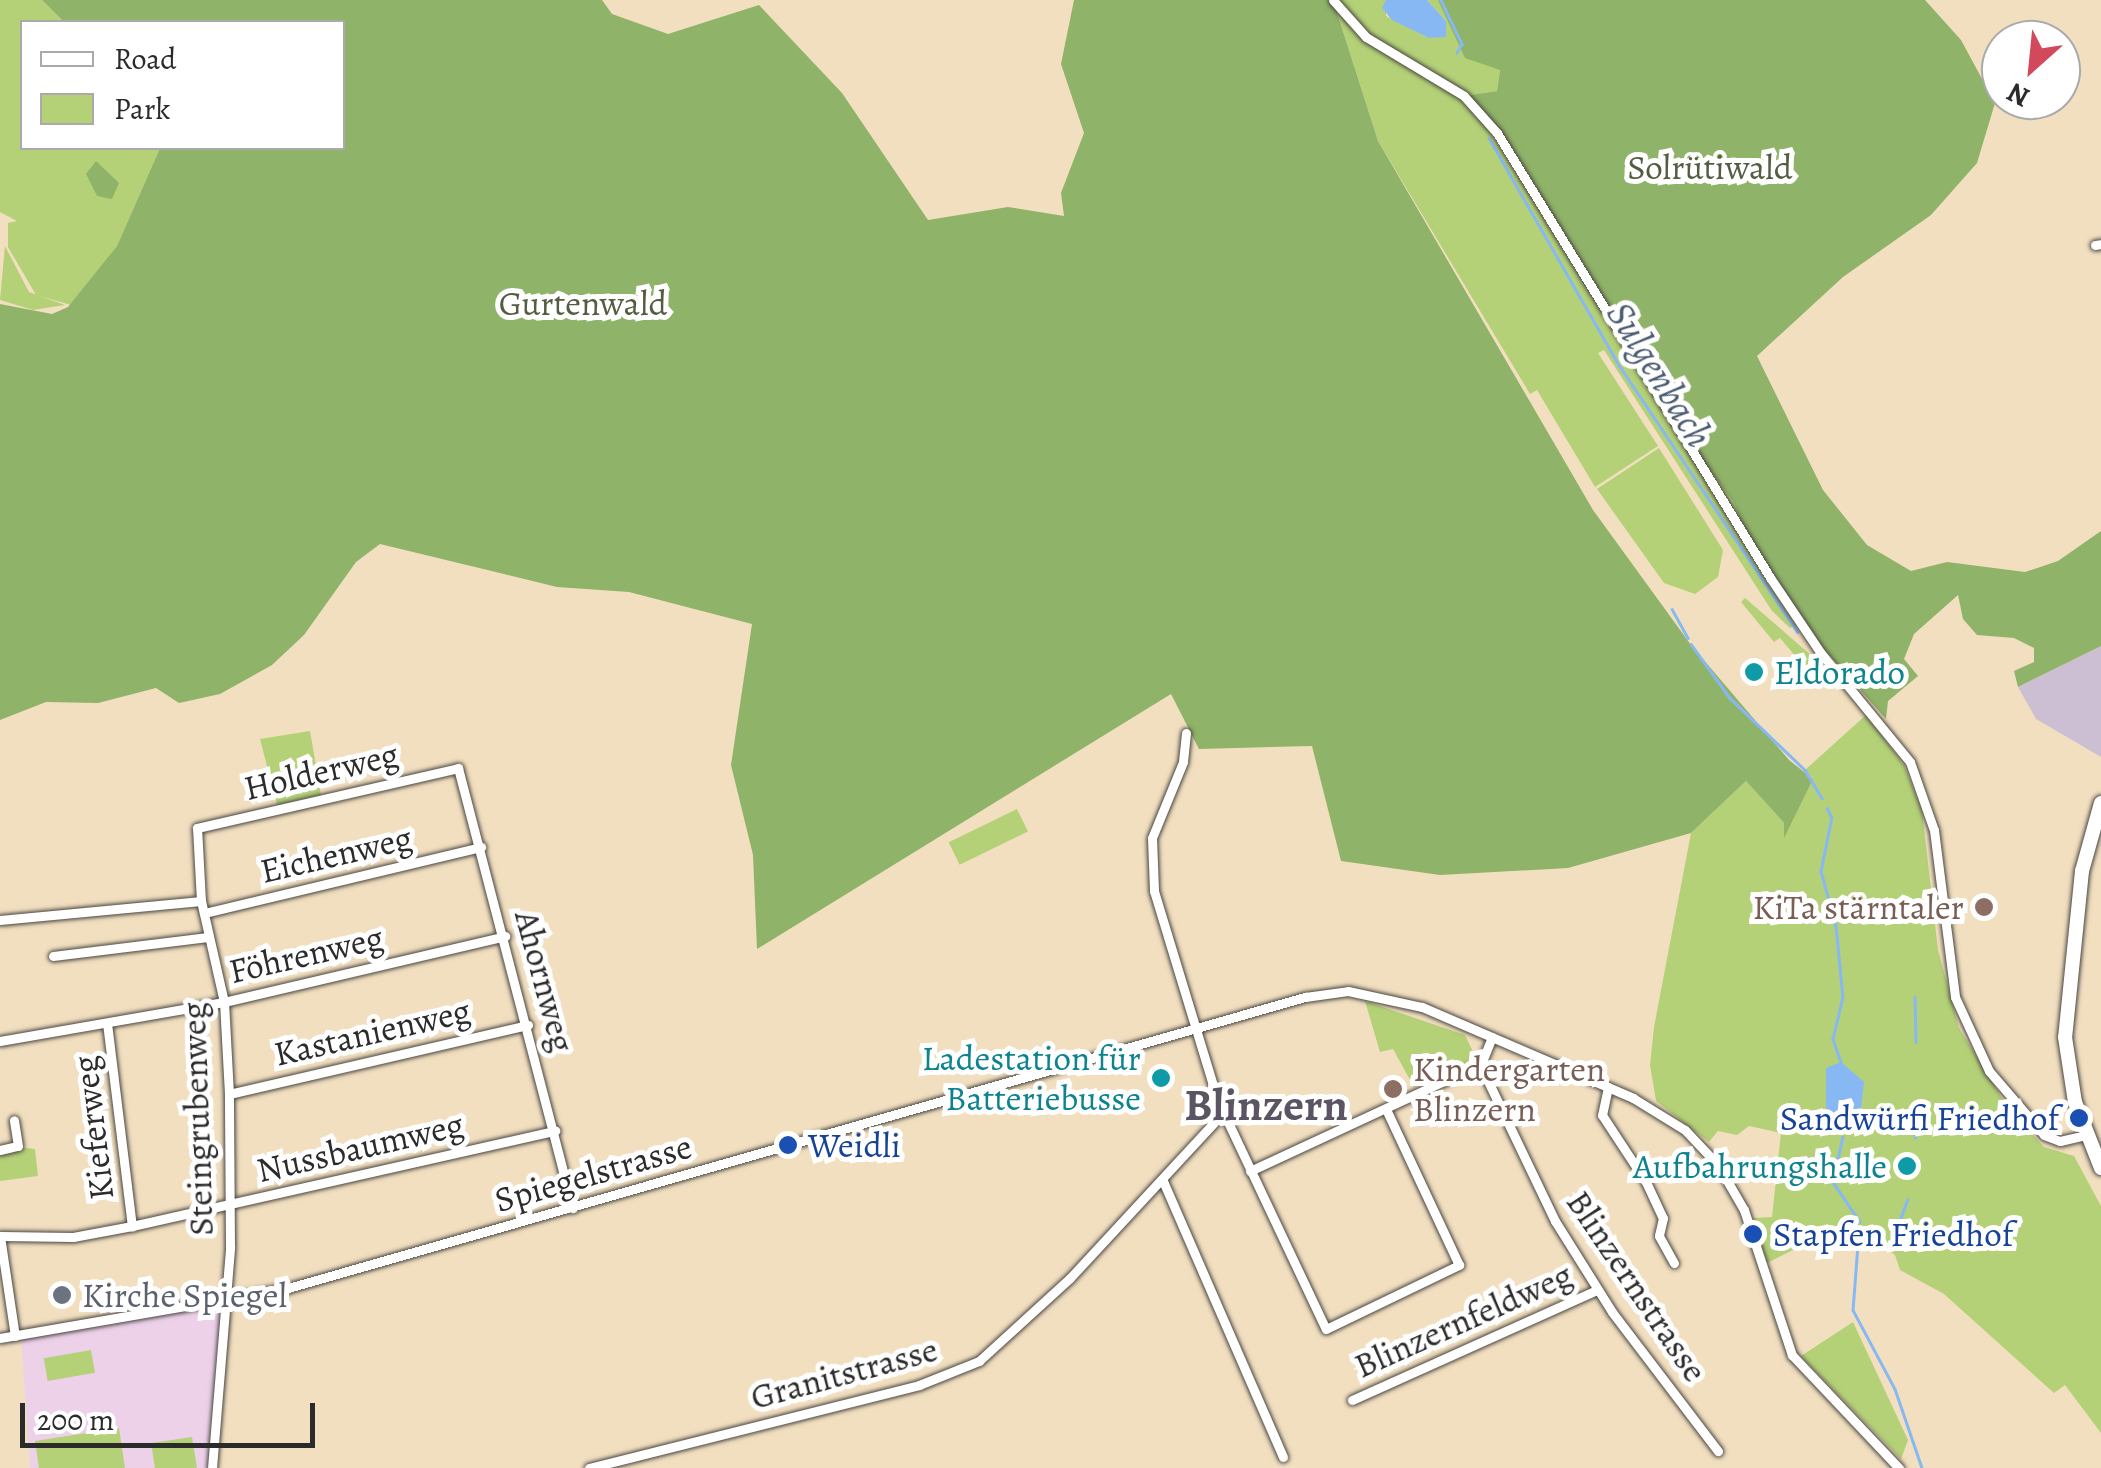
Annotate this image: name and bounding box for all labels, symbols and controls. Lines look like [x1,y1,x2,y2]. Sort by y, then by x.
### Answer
legend [20,20,345,150]
north arrow [1981,20,2081,120]
text: Road [114,39,176,79]
text: N [2001,73,2036,117]
text: Park [114,89,170,129]
park label: Solrütiwald [1627,146,1793,188]
park label: Gurtenwald [499,282,667,324]
water label: Sulgenbach [1596,294,1722,456]
place label: Eldorado [1774,651,1905,693]
marker: Eldorado [1743,661,1765,683]
street label: Holderweg [240,733,402,809]
street label: Eichenweg [256,816,416,892]
place label: KiTa stärntaler [1753,886,1964,928]
marker: KiTa stärntaler [1973,896,1995,918]
street label: Ahornweg [506,906,584,1056]
street label: Föhrenweg [225,916,387,992]
street label: Kastanienweg [270,989,474,1075]
street label: Steingrubenweg [172,1002,222,1236]
place label: Ladestation für Batteriebusse [922,1037,1141,1119]
place label: Kindergarten Blinzern [1413,1048,1605,1130]
street label: Kieferweg [63,1053,123,1203]
marker: Ladestation für Batteriebusse [1150,1067,1172,1089]
marker: Kindergarten Blinzern [1382,1078,1404,1100]
district label: Blinzern [1184,1079,1348,1133]
place label: Sandwürfi Friedhof [1780,1097,2059,1139]
street label: Nussbaumweg [253,1103,467,1191]
marker: Sandwürfi Friedhof [2068,1107,2090,1129]
place label: Weidli [808,1124,901,1166]
street label: Spiegelstrasse [490,1125,696,1221]
marker: Weidli [777,1134,799,1156]
place label: Aufbahrungshalle [1633,1145,1887,1187]
marker: Aufbahrungshalle [1896,1155,1918,1177]
street label: Blinzernstrasse [1558,1182,1716,1390]
place label: Stapfen Friedhof [1773,1213,2013,1255]
marker: Stapfen Friedhof [1742,1223,1764,1245]
street label: Blinzernfeldweg [1348,1253,1578,1387]
place label: Kirche Spiegel [82,1274,287,1316]
marker: Kirche Spiegel [51,1284,73,1306]
street label: Granitstrasse [746,1328,942,1418]
scale bar [25,1383,320,1445]
text: 200 m [37,1400,114,1440]

